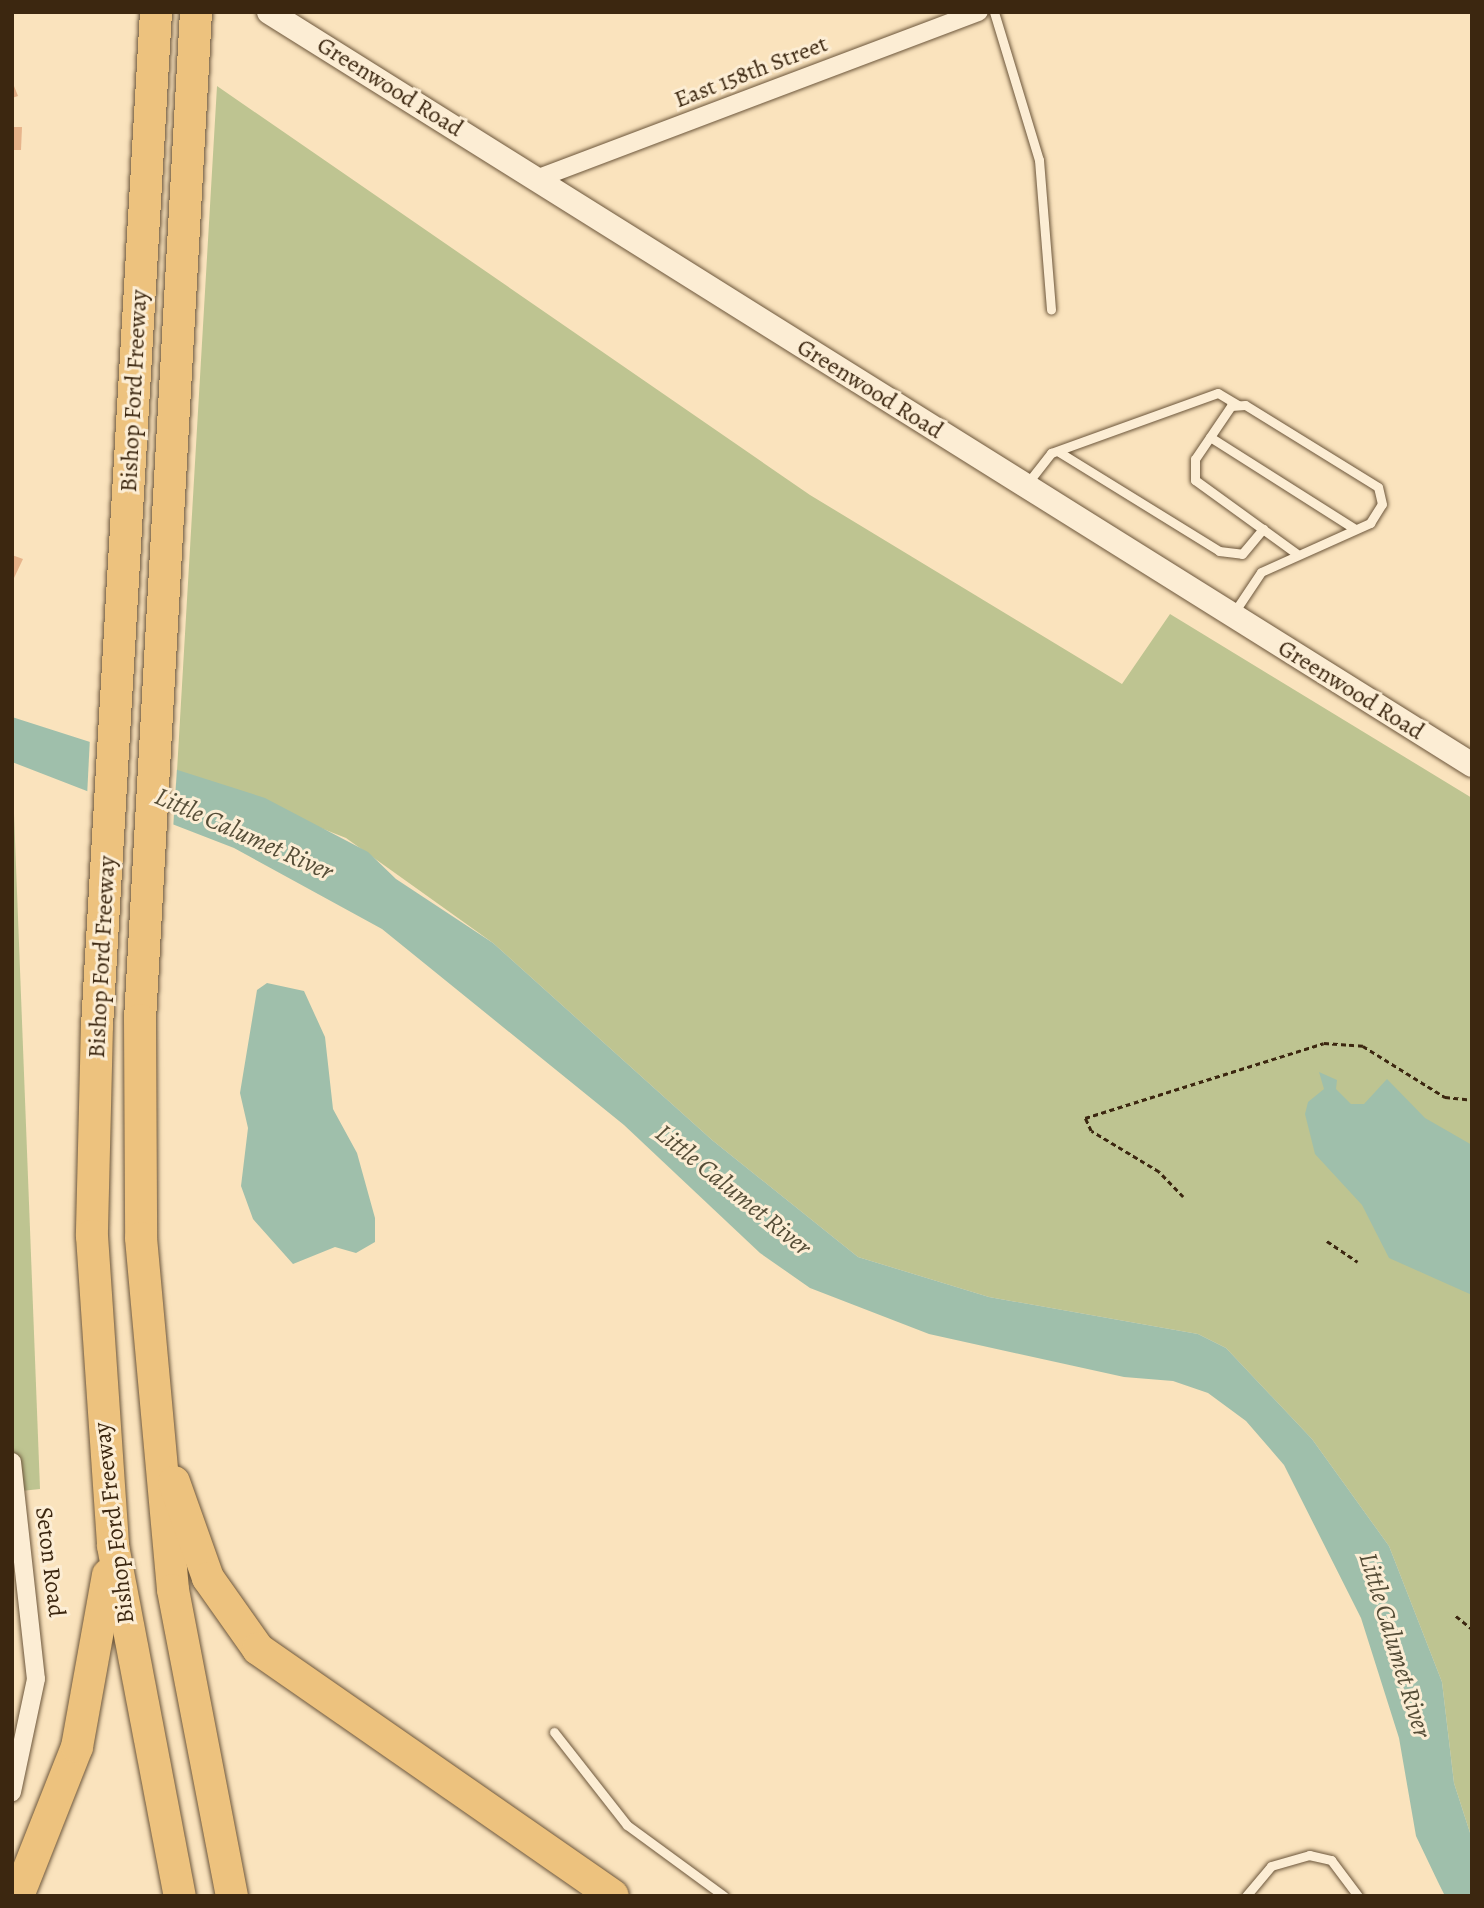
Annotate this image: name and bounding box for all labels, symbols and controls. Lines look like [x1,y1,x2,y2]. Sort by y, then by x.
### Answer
street label: East 158th Street [670,30,832,114]
street label: Greenwood Road [312,31,468,143]
street label: Bishop Ford Freeway [114,289,154,493]
street label: Greenwood Road [792,333,948,445]
street label: Greenwood Road [1273,634,1429,746]
water label: Little Calumet River [150,781,338,887]
street label: Bishop Ford Freeway [82,855,122,1059]
water label: Little Calumet River [649,1118,817,1262]
street label: Bishop Ford Freeway [87,1421,141,1625]
street label: Seton Road [29,1505,71,1619]
water label: Little Calumet River [1352,1549,1438,1741]

